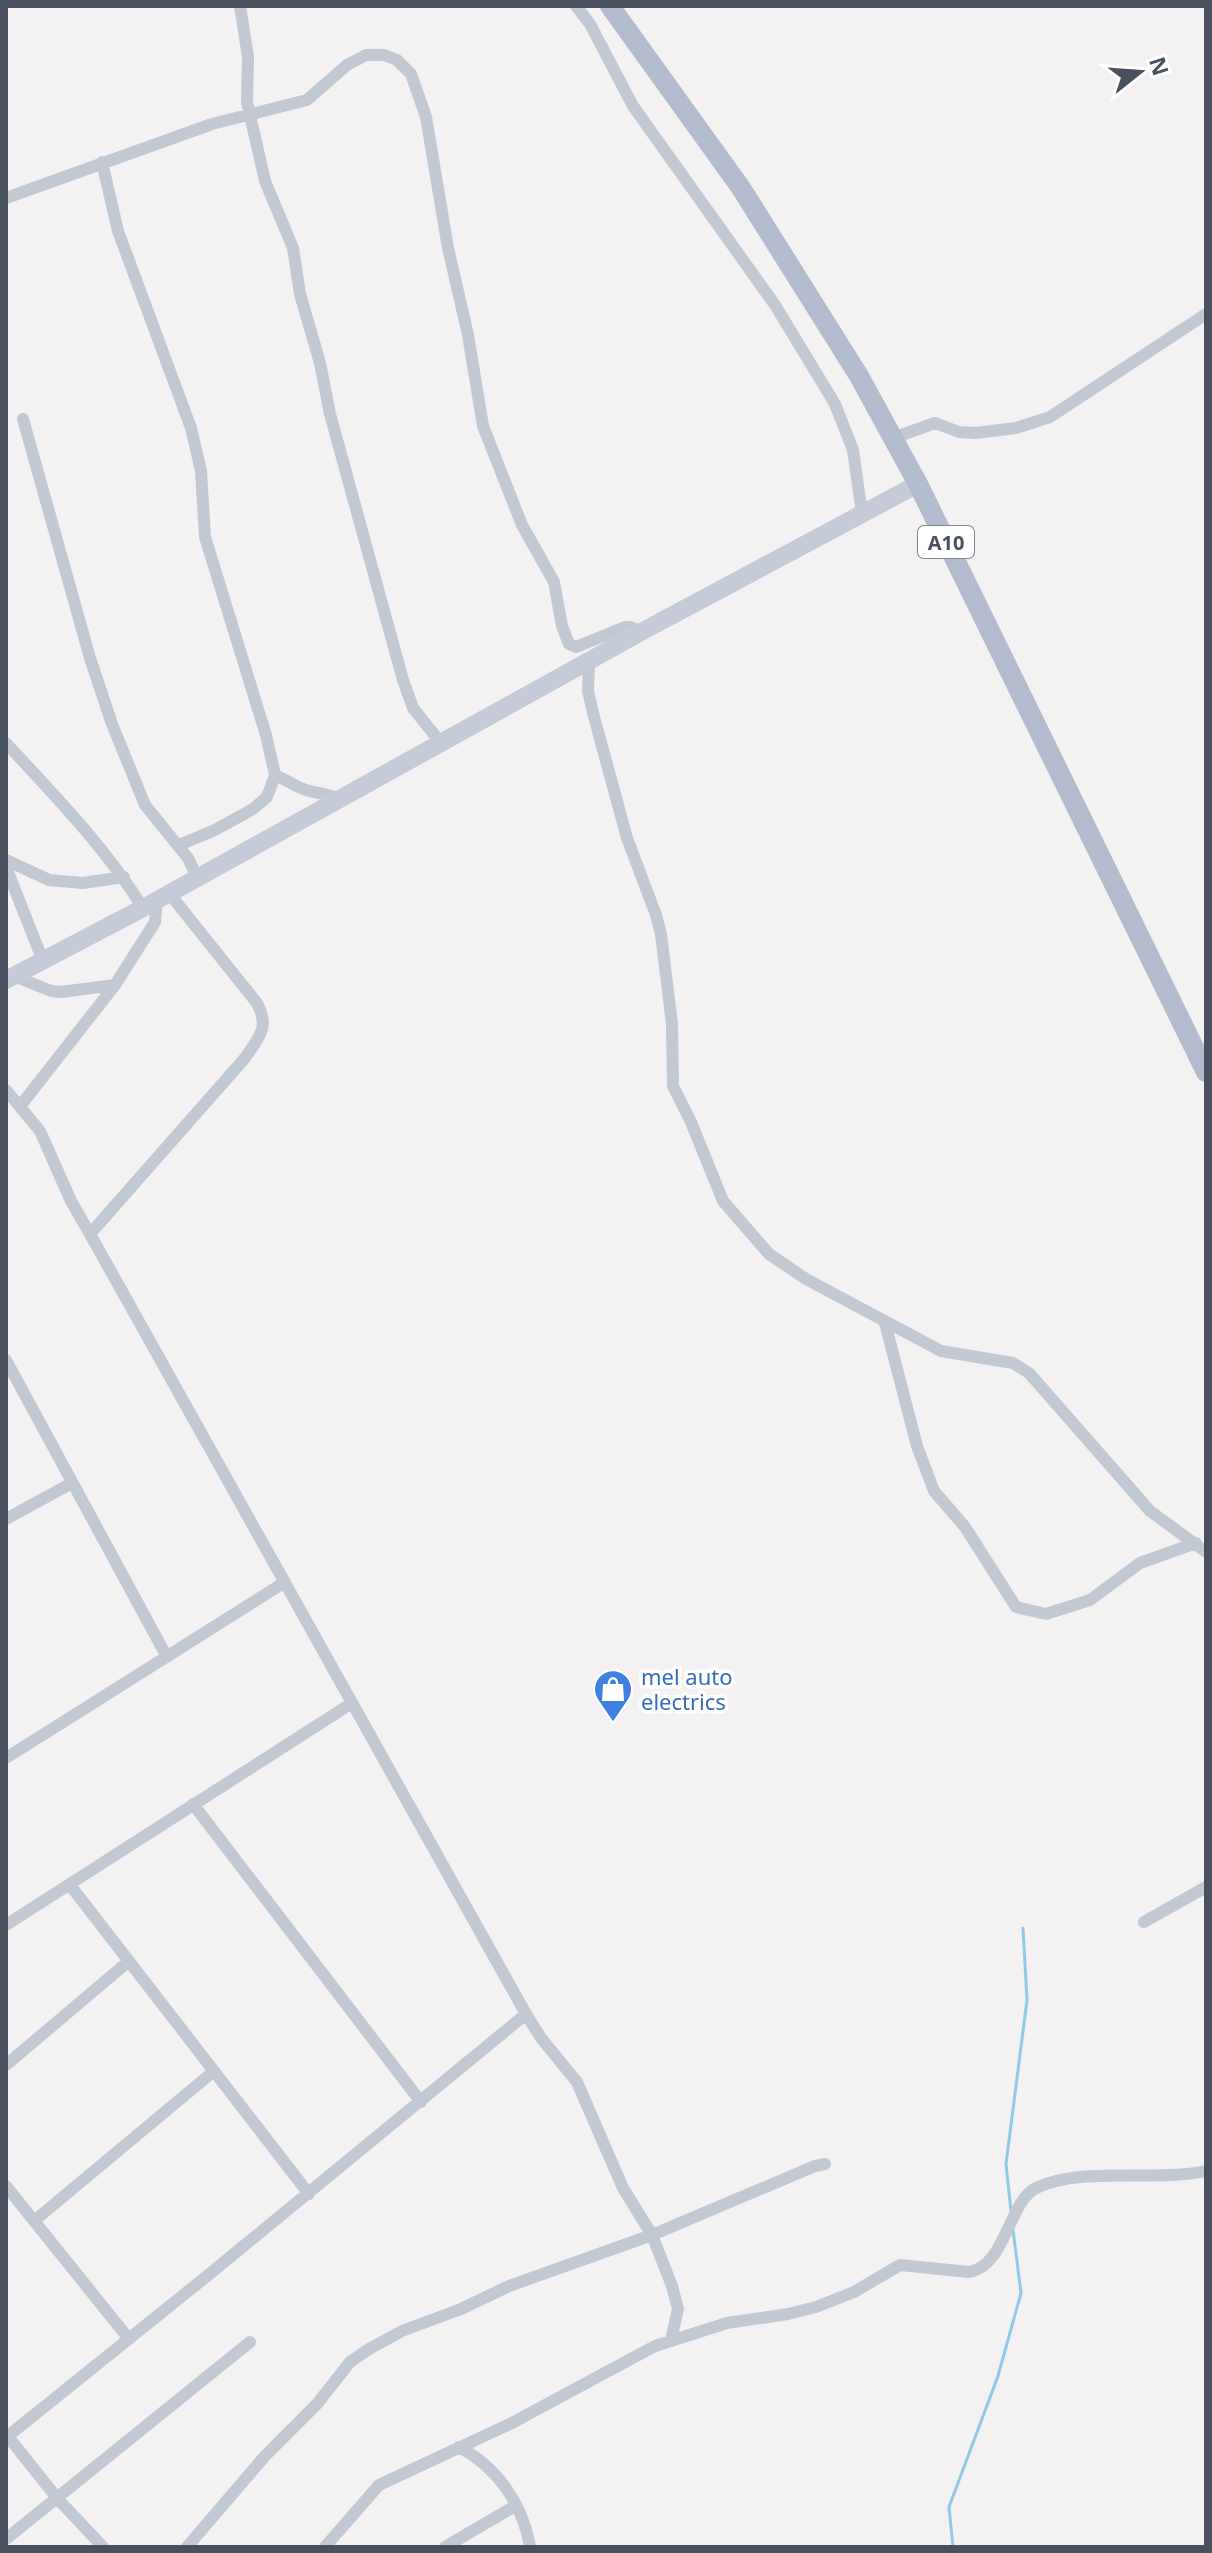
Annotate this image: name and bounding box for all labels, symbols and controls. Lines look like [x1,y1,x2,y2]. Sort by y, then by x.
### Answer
north arrow [1100,32,1180,112]
text: N [1143,53,1177,79]
road number: A10 [918,526,974,558]
place label: mel auto electrics [641,1661,733,1716]
shop icon: mel auto electrics [592,1668,634,1723]

